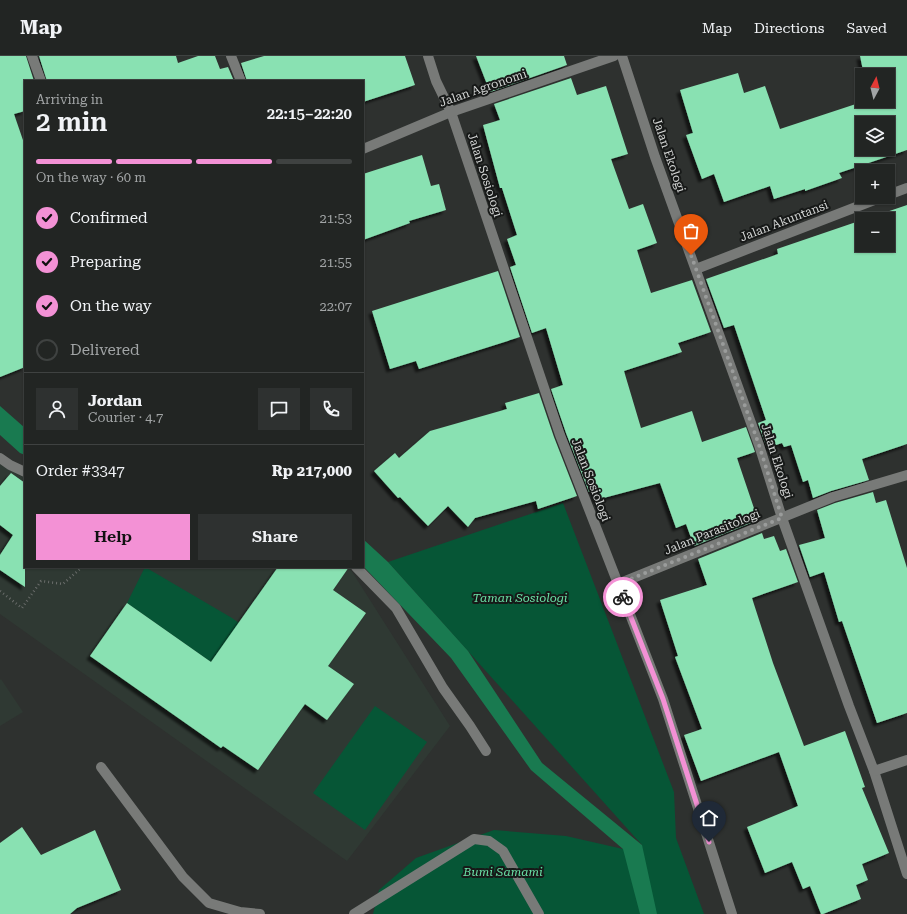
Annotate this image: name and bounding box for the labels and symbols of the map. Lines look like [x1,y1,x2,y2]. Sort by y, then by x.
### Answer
street label: Jalan Agronomi [438,66,529,109]
north arrow [855,68,895,108]
street label: Jalan Ekologi [650,116,688,194]
street label: Jalan Sosiologi [465,131,505,219]
street label: Jalan Akuntansi [738,198,830,244]
pin [674,214,708,255]
street label: Jalan Ekologi [758,422,796,500]
street label: Jalan Sosiologi [569,437,613,524]
street label: Jalan Parasitologi [662,506,762,558]
courier [603,577,643,617]
park label: Taman Sosiologi [472,591,568,605]
pin [692,801,726,842]
park label: Bumi Samami [462,865,543,879]

